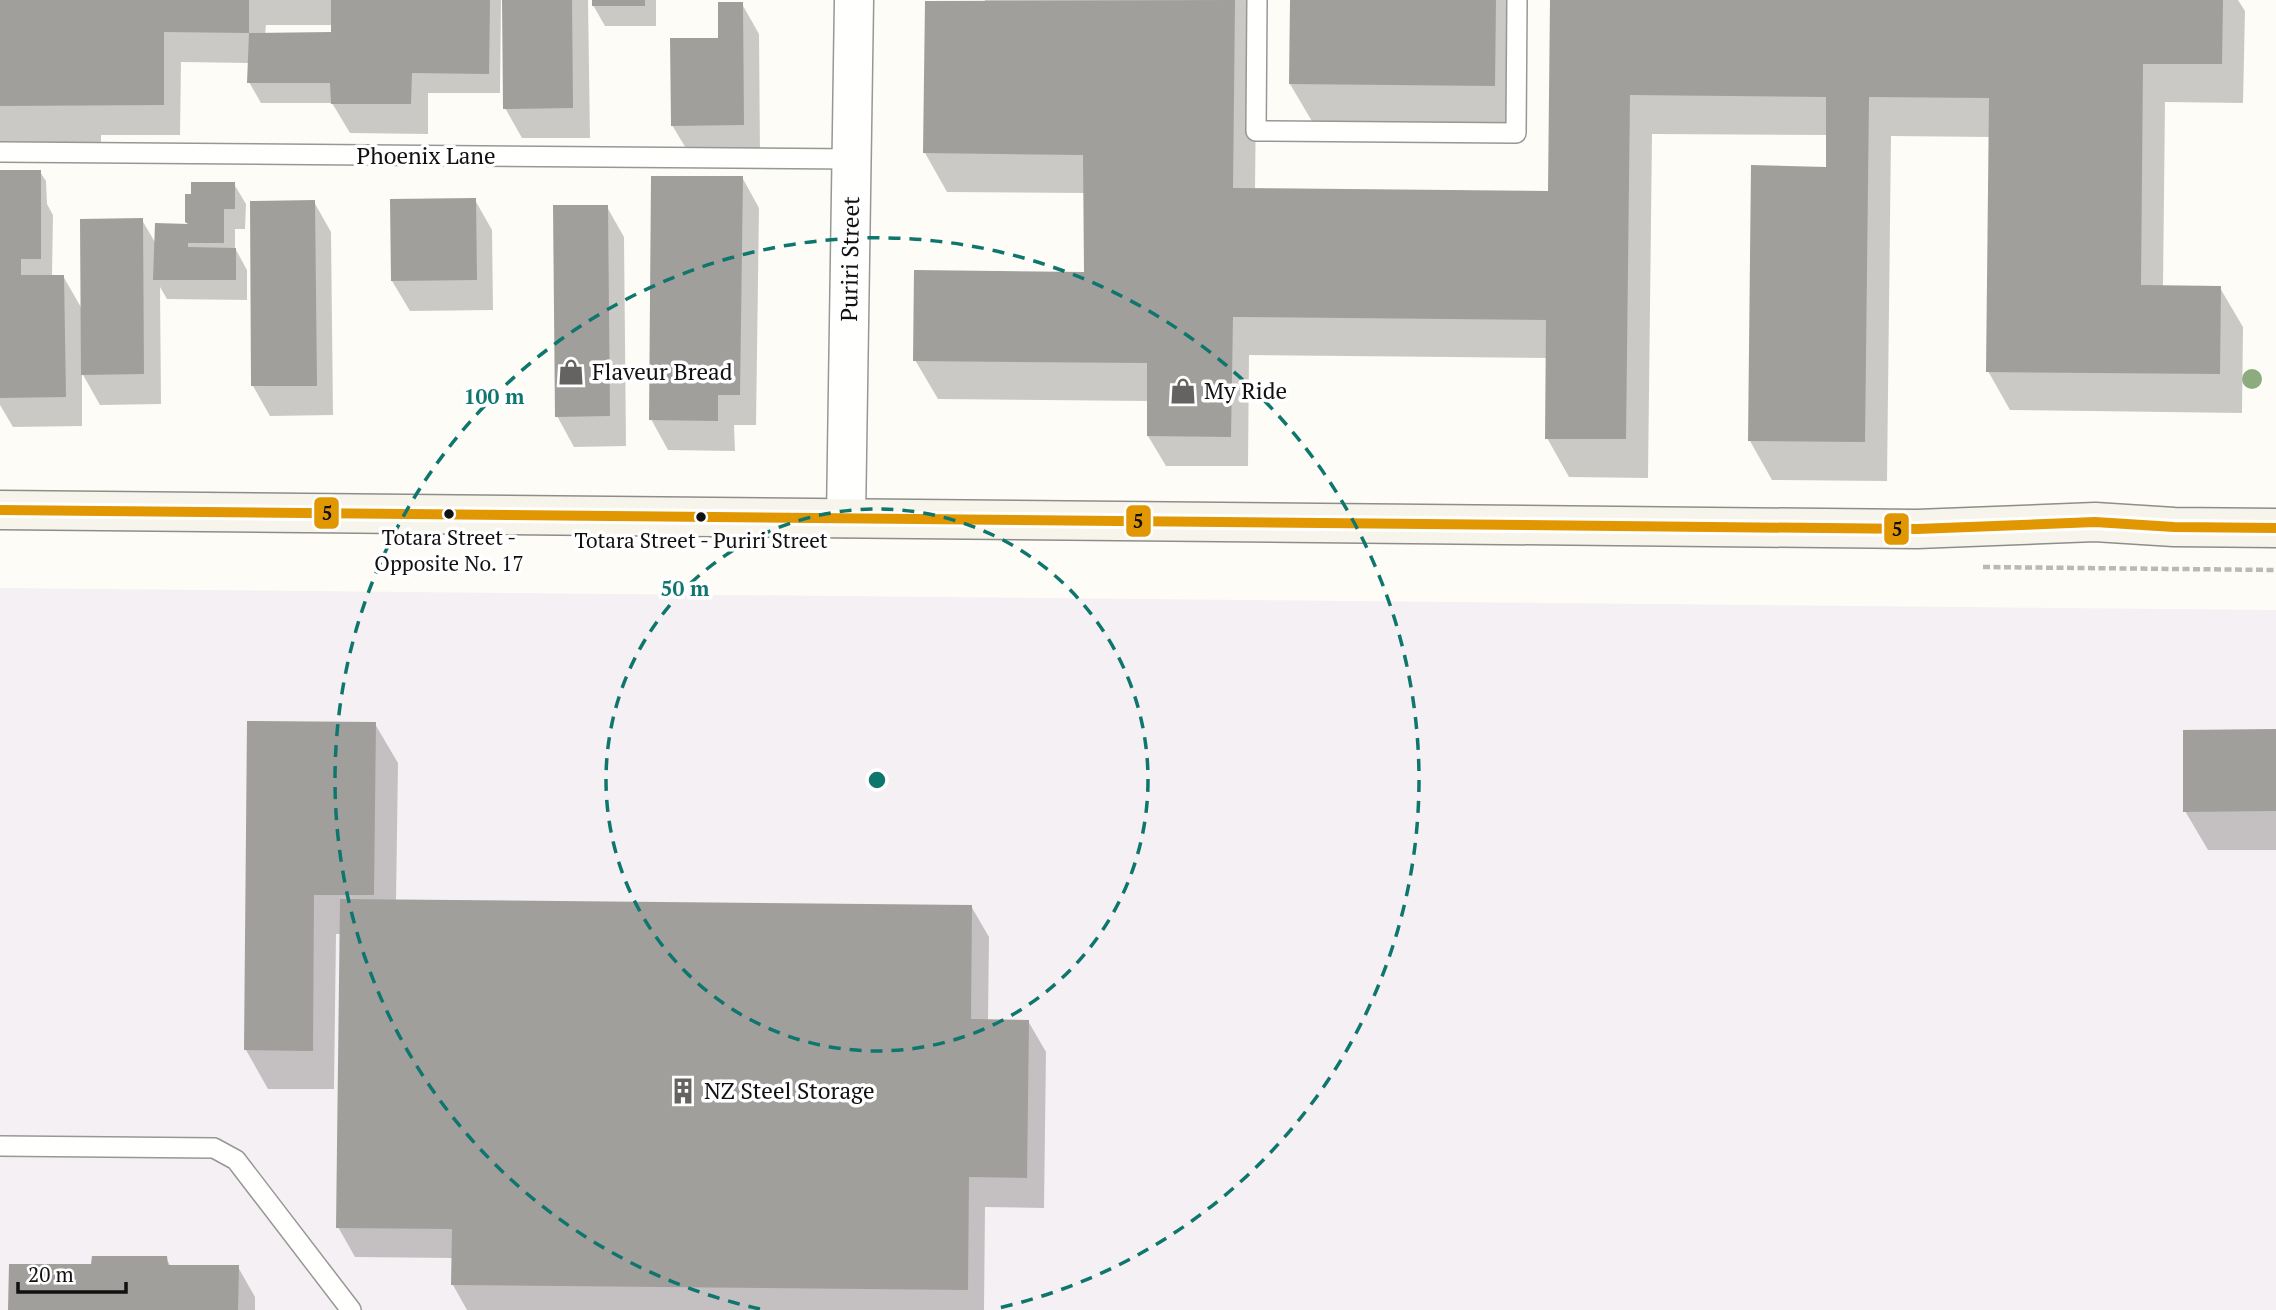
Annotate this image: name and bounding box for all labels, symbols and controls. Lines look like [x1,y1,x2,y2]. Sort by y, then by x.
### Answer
street label: Phoenix Lane [356,140,496,171]
street label: Puriri Street [833,196,866,322]
place label: Flaveur Bread [592,356,733,387]
shop icon: Flaveur Bread [556,357,586,387]
place label: My Ride [1204,375,1287,406]
shop icon: My Ride [1168,376,1198,406]
text: 100 m [464,382,525,410]
line badge: 5 [313,496,340,530]
text: 5 [322,500,332,525]
line badge: 5 [1125,504,1152,538]
marker: Totara Street - Opposite No. 17 [442,507,456,521]
text: 5 [1133,508,1143,533]
marker: Totara Street - Puriri Street [694,510,708,524]
line badge: 5 [1883,512,1910,546]
text: 5 [1892,516,1902,541]
place label: Totara Street - Opposite No. 17 [374,523,524,577]
place label: Totara Street - Puriri Street [574,526,828,554]
text: 50 m [661,574,710,602]
centre of rings [865,768,889,792]
place label: NZ Steel Storage [704,1075,875,1106]
building icon: NZ Steel Storage [668,1076,698,1106]
scale bar [18,1250,126,1294]
text: 20 m [28,1260,74,1288]

